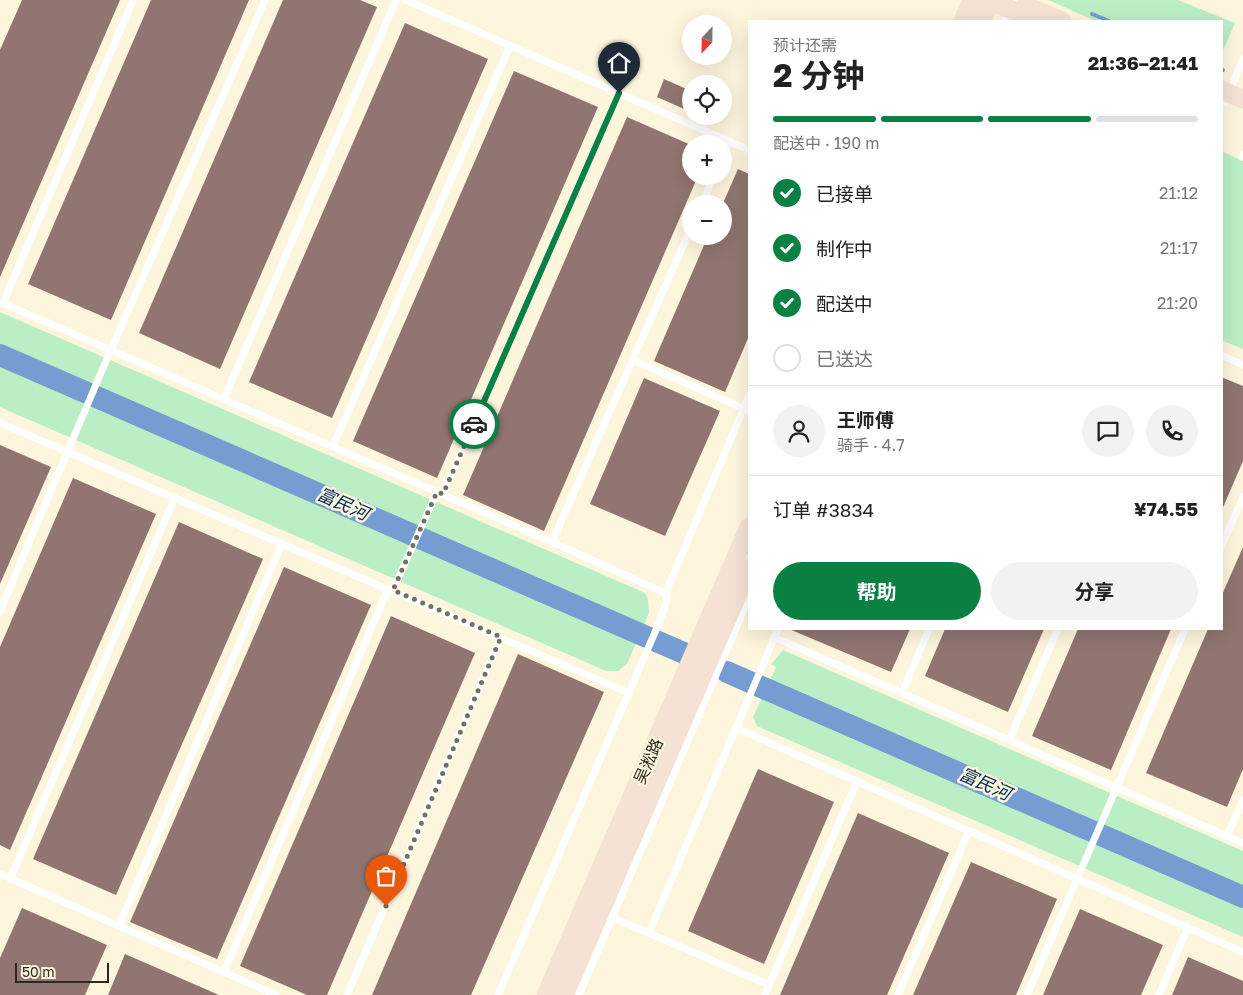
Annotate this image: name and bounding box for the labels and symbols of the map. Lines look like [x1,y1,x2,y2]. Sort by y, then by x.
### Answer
north arrow [682,15,732,65]
pin [598,42,640,93]
courier [449,399,499,449]
water label: 富民河 [314,482,375,525]
street label: 吴淞路 [629,735,667,787]
water label: 富民河 [956,762,1017,805]
pin [365,855,407,906]
scale bar [15,960,109,983]

